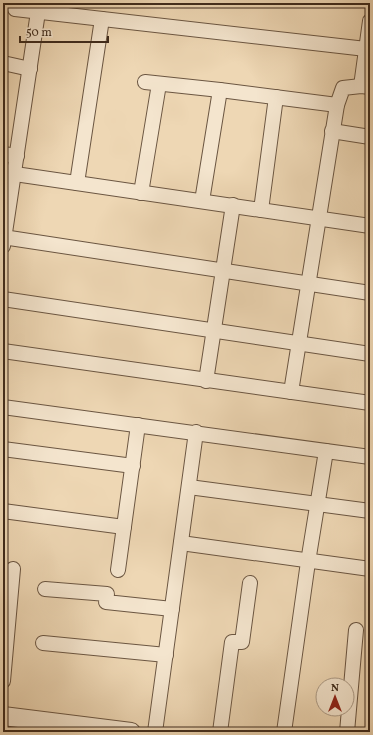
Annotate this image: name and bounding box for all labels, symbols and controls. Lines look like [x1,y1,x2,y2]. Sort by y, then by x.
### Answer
scale bar [20,18,108,44]
text: 50 m [26,25,52,41]
north arrow [315,677,355,717]
text: N [331,681,339,696]

